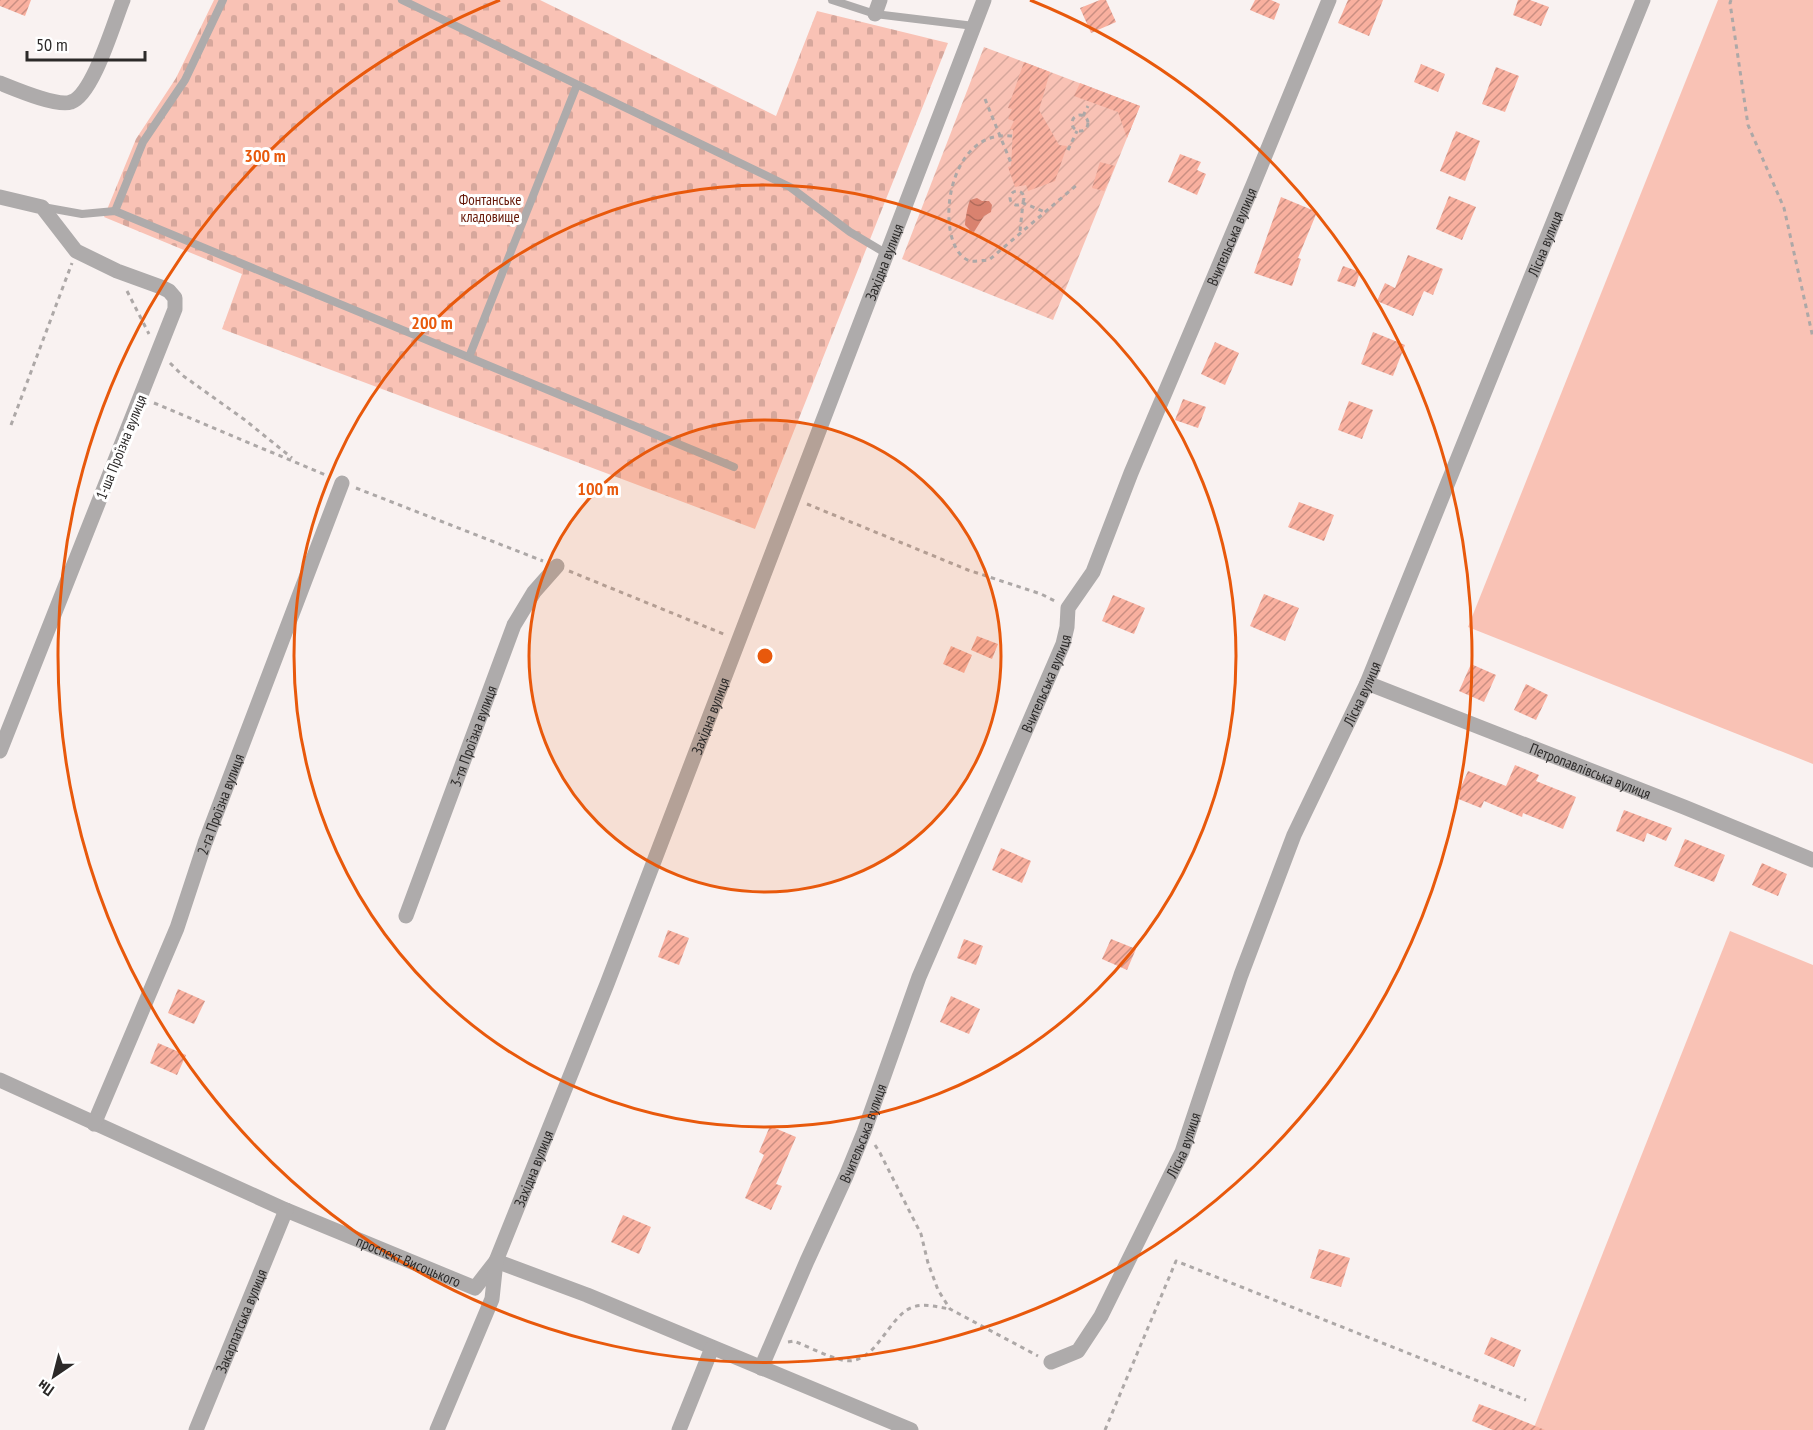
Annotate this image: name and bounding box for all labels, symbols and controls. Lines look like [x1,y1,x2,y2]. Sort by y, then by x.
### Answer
scale bar [27,24,146,62]
text: 50 m [36,33,68,56]
text: 300 m [244,144,286,167]
street label: Вчительська вулиця [1202,184,1260,288]
park label: Фонтанське кладовище [459,190,521,226]
street label: Лісна вулиця [1523,208,1566,280]
street label: Західна вулиця [860,221,907,303]
text: 200 m [411,311,453,334]
street label: 1-ша Проїзна вулиця [91,392,151,502]
text: 100 m [577,477,619,500]
street label: Вчительська вулиця [1017,632,1074,735]
centre of rings [755,646,775,666]
street label: Лісна вулиця [1338,658,1384,730]
street label: Західна вулиця [686,674,733,757]
street label: 3-тя Проїзна вулиця [445,682,500,789]
street label: Петропавлівська вулиця [1527,738,1654,803]
street label: 2-га Проїзна вулиця [192,751,248,857]
street label: Вчительська вулиця [835,1081,890,1186]
street label: Лісна вулиця [1161,1110,1204,1181]
street label: Західна вулиця [509,1127,557,1210]
street label: проспект Висоцького [354,1231,464,1291]
street label: Закарпатська вулиця [211,1266,270,1376]
north arrow [24,1346,84,1406]
text: Пн [33,1376,57,1401]

